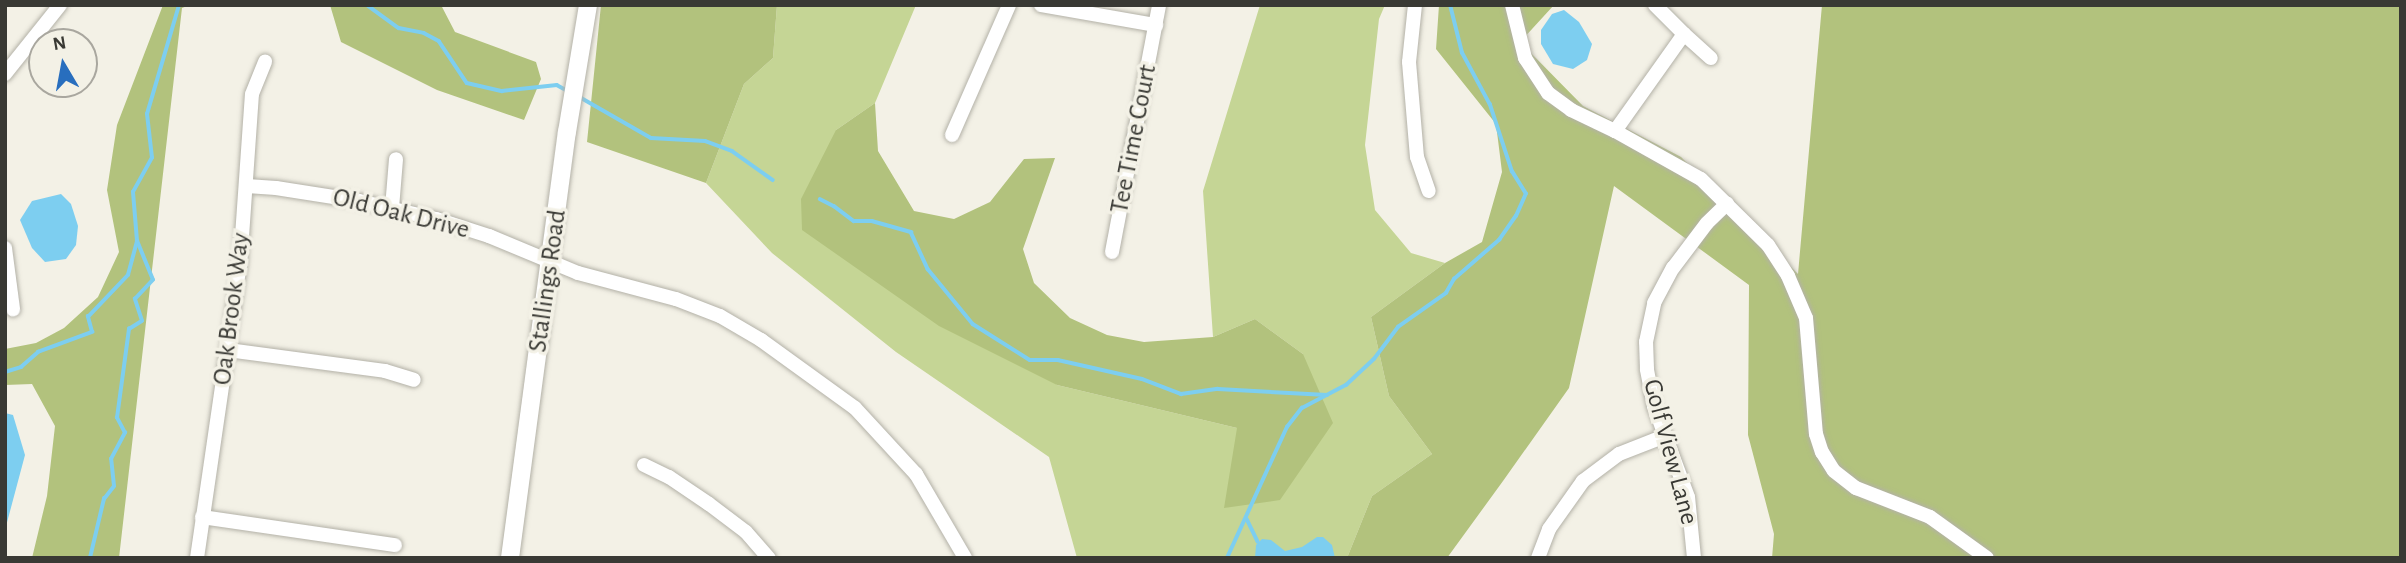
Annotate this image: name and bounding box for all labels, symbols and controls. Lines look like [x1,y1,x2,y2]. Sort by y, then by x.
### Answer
north arrow [28,28,98,98]
text: N [51,33,68,54]
street label: Tee Time Court [1104,62,1164,216]
street label: Old Oak Drive [330,182,472,246]
street label: Stallings Road [523,208,573,354]
street label: Oak Brook Way [207,231,257,387]
street label: Golf View Lane [1636,376,1704,528]

